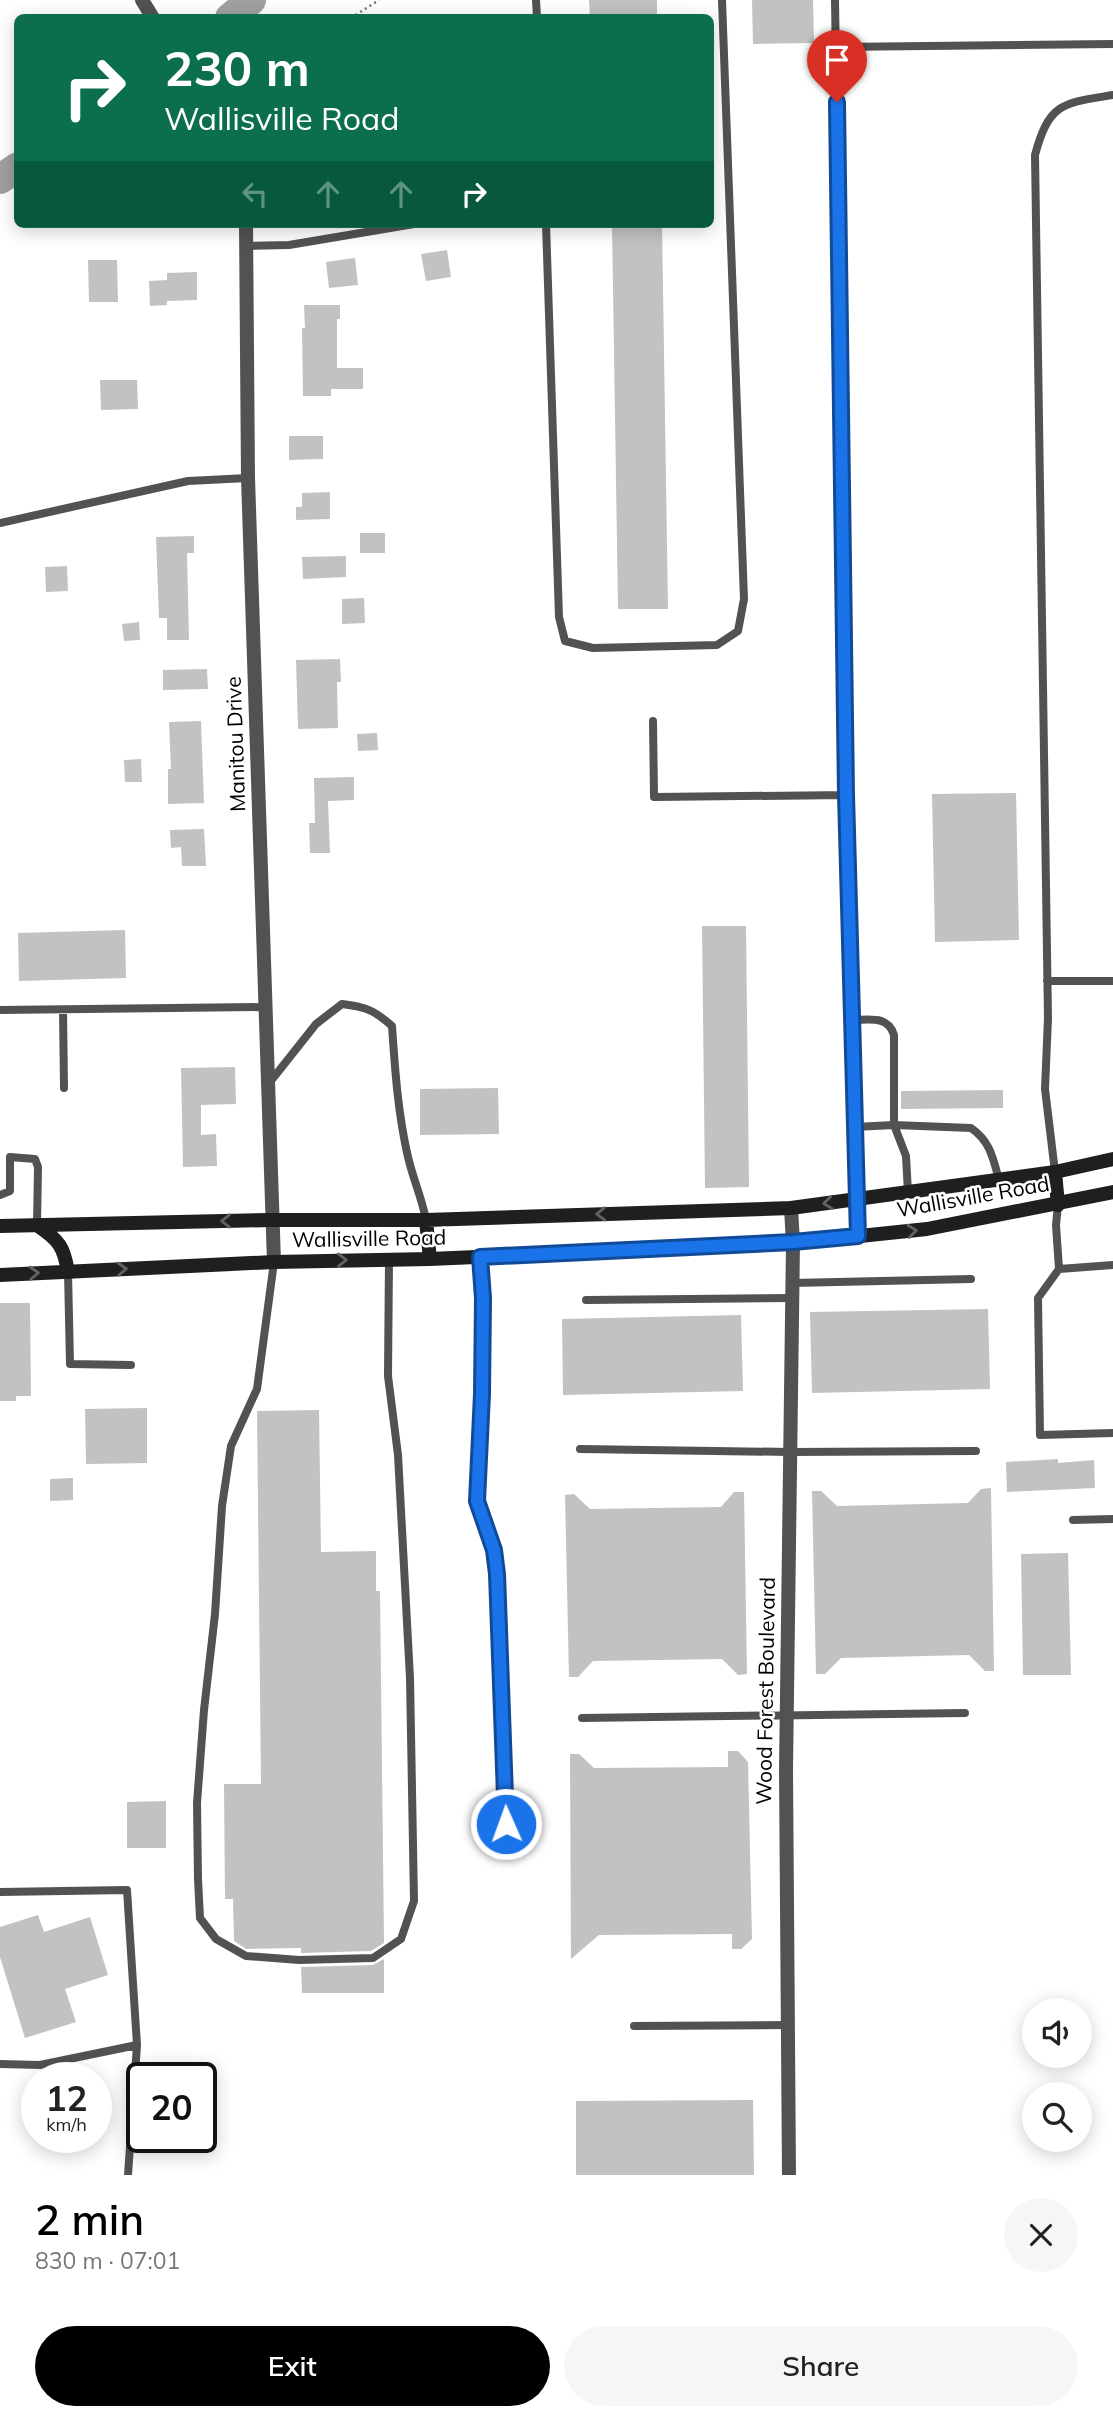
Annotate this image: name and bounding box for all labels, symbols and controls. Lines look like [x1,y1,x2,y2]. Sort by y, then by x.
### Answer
pin [807,30,867,102]
text: 230 m [164,37,310,98]
icon: arrive [818,41,856,79]
icon: right [49,42,140,133]
text: Wallisville Road [164,98,399,138]
icon: left [236,175,274,213]
icon: ahead [309,175,347,213]
icon: ahead [382,175,420,213]
icon: right [455,175,493,213]
street label: Manitou Drive [220,676,250,812]
street label: Wallisville Road [895,1170,1051,1222]
one-way arrow [822,1196,834,1211]
one-way arrow [595,1207,606,1222]
one-way arrow [221,1213,231,1229]
one-way arrow [906,1223,918,1238]
street label: Wallisville Road [292,1224,446,1252]
one-way arrow [337,1253,348,1268]
one-way arrow [116,1262,127,1277]
one-way arrow [29,1266,40,1281]
street label: Wood Forest Boulevard [750,1577,780,1805]
position arrow [469,1787,543,1861]
map controls [1022,1998,1092,2152]
button: sound [1022,1998,1092,2068]
speed limit sign: 20 [126,2062,217,2153]
text: 12 [45,2076,88,2120]
button: search [1022,2082,1092,2152]
text: km/h [46,2113,87,2136]
text: 2 min [35,2193,144,2246]
button: close [1004,2198,1078,2272]
text: 830 m · 07:01 [35,2246,180,2275]
button: Exit [35,2326,550,2406]
button: Share [564,2326,1078,2406]

